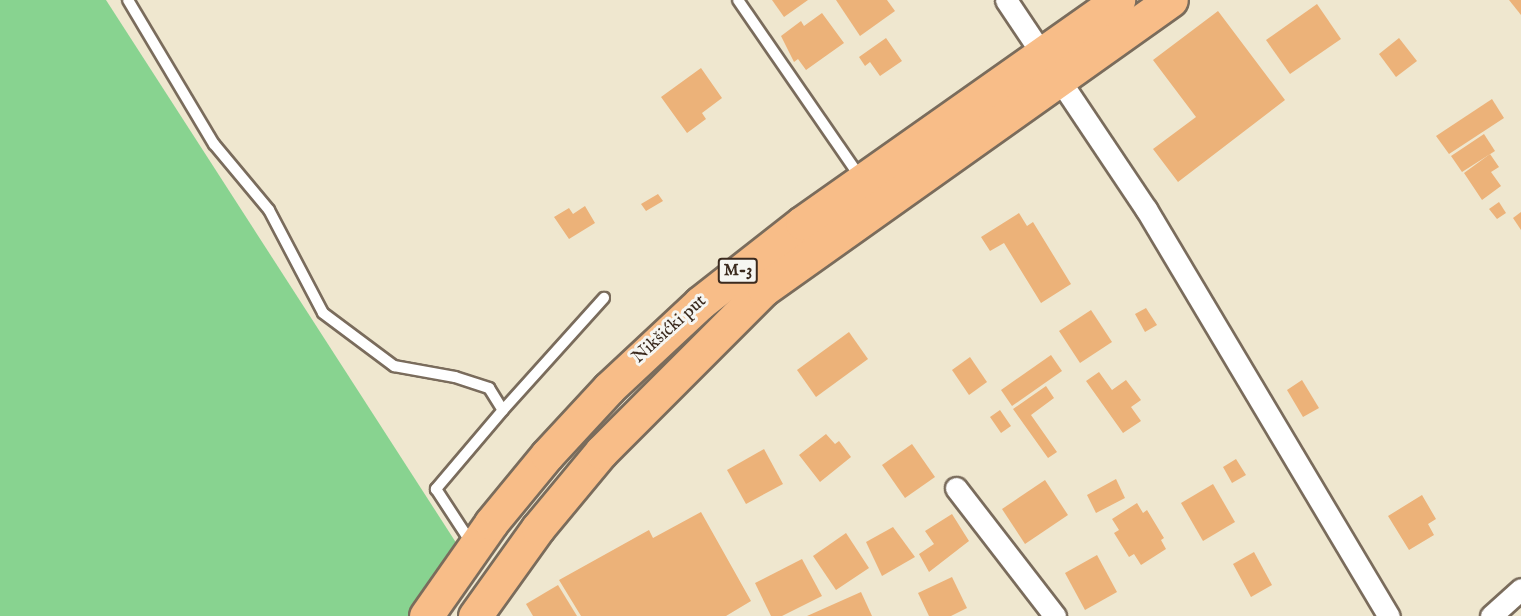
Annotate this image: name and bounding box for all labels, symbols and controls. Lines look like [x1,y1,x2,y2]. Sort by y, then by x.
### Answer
road number: M-3 [717,258,759,284]
street label: Nikšićki put [629,291,711,369]

